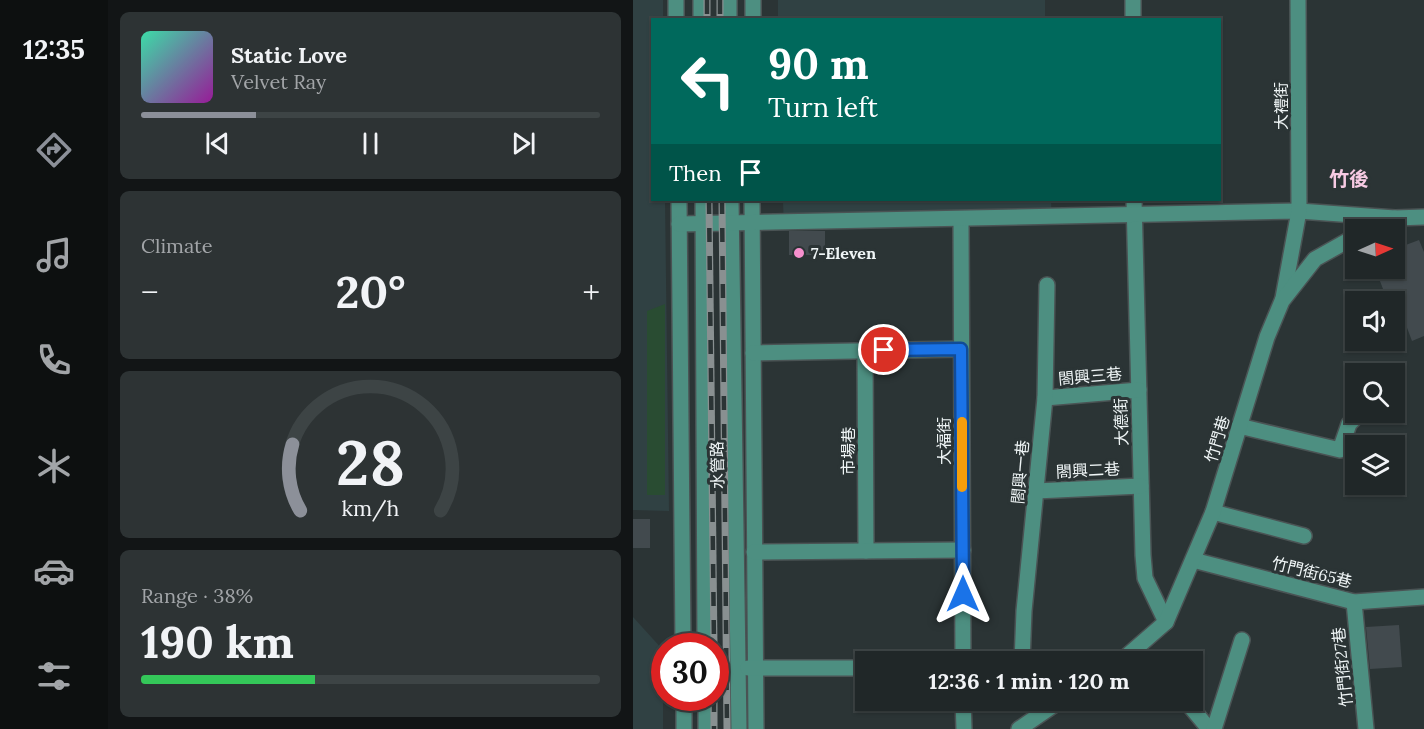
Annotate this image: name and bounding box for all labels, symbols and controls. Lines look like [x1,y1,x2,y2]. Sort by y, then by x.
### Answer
text: 12:35 [23,32,85,66]
text: 90 m [768,37,869,91]
text: Static Love [231,41,347,69]
icon: left [669,42,747,120]
text: Velvet Ray [231,69,326,94]
street label: 大禮街 [1271,82,1291,130]
text: Turn left [768,90,878,124]
icon: previous [201,127,234,160]
icon: pause [354,127,387,160]
icon: next [507,127,540,160]
icon: directions [33,129,75,171]
icon: arrive [734,156,767,189]
text: Then [669,159,722,187]
district label: 竹後 [1329,166,1369,191]
north arrow [1345,219,1405,279]
map controls [1345,219,1405,495]
text: Climate [141,233,213,258]
icon: music [33,234,75,276]
place label: 7-Eleven [811,243,876,263]
marker: 7-Eleven [792,246,806,260]
text: 20° [336,263,405,320]
text: − [141,271,159,313]
text: + [582,271,600,313]
button: sound [1345,291,1405,351]
pin [858,324,909,375]
icon: arrive [867,333,900,366]
icon: phone [33,339,75,381]
street label: 閤興三巷 [1057,363,1123,389]
button: search [1345,363,1405,423]
street label: 大德街 [1110,398,1132,446]
street label: 竹門巷 [1200,413,1234,465]
street label: 大福街 [934,417,954,465]
text: 28 [336,422,405,502]
street label: 市場巷 [838,427,858,475]
button: layers [1345,435,1405,495]
street label: 閤興一巷 [1007,439,1033,505]
street label: 水管路 [707,441,727,489]
icon: climate [33,445,75,487]
street label: 閤興二巷 [1056,458,1120,482]
text: km/h [342,495,400,523]
icon: car [33,550,75,592]
street label: 竹門街65巷 [1270,552,1354,592]
position arrow [931,562,995,626]
text: Range · 38% [141,583,253,608]
text: 190 km [141,613,294,670]
street label: 竹門街27巷 [1328,626,1356,708]
speed limit sign: 30 [651,633,729,711]
icon: filters [33,655,75,697]
text: 12:36 · 1 min · 120 m [928,667,1130,695]

